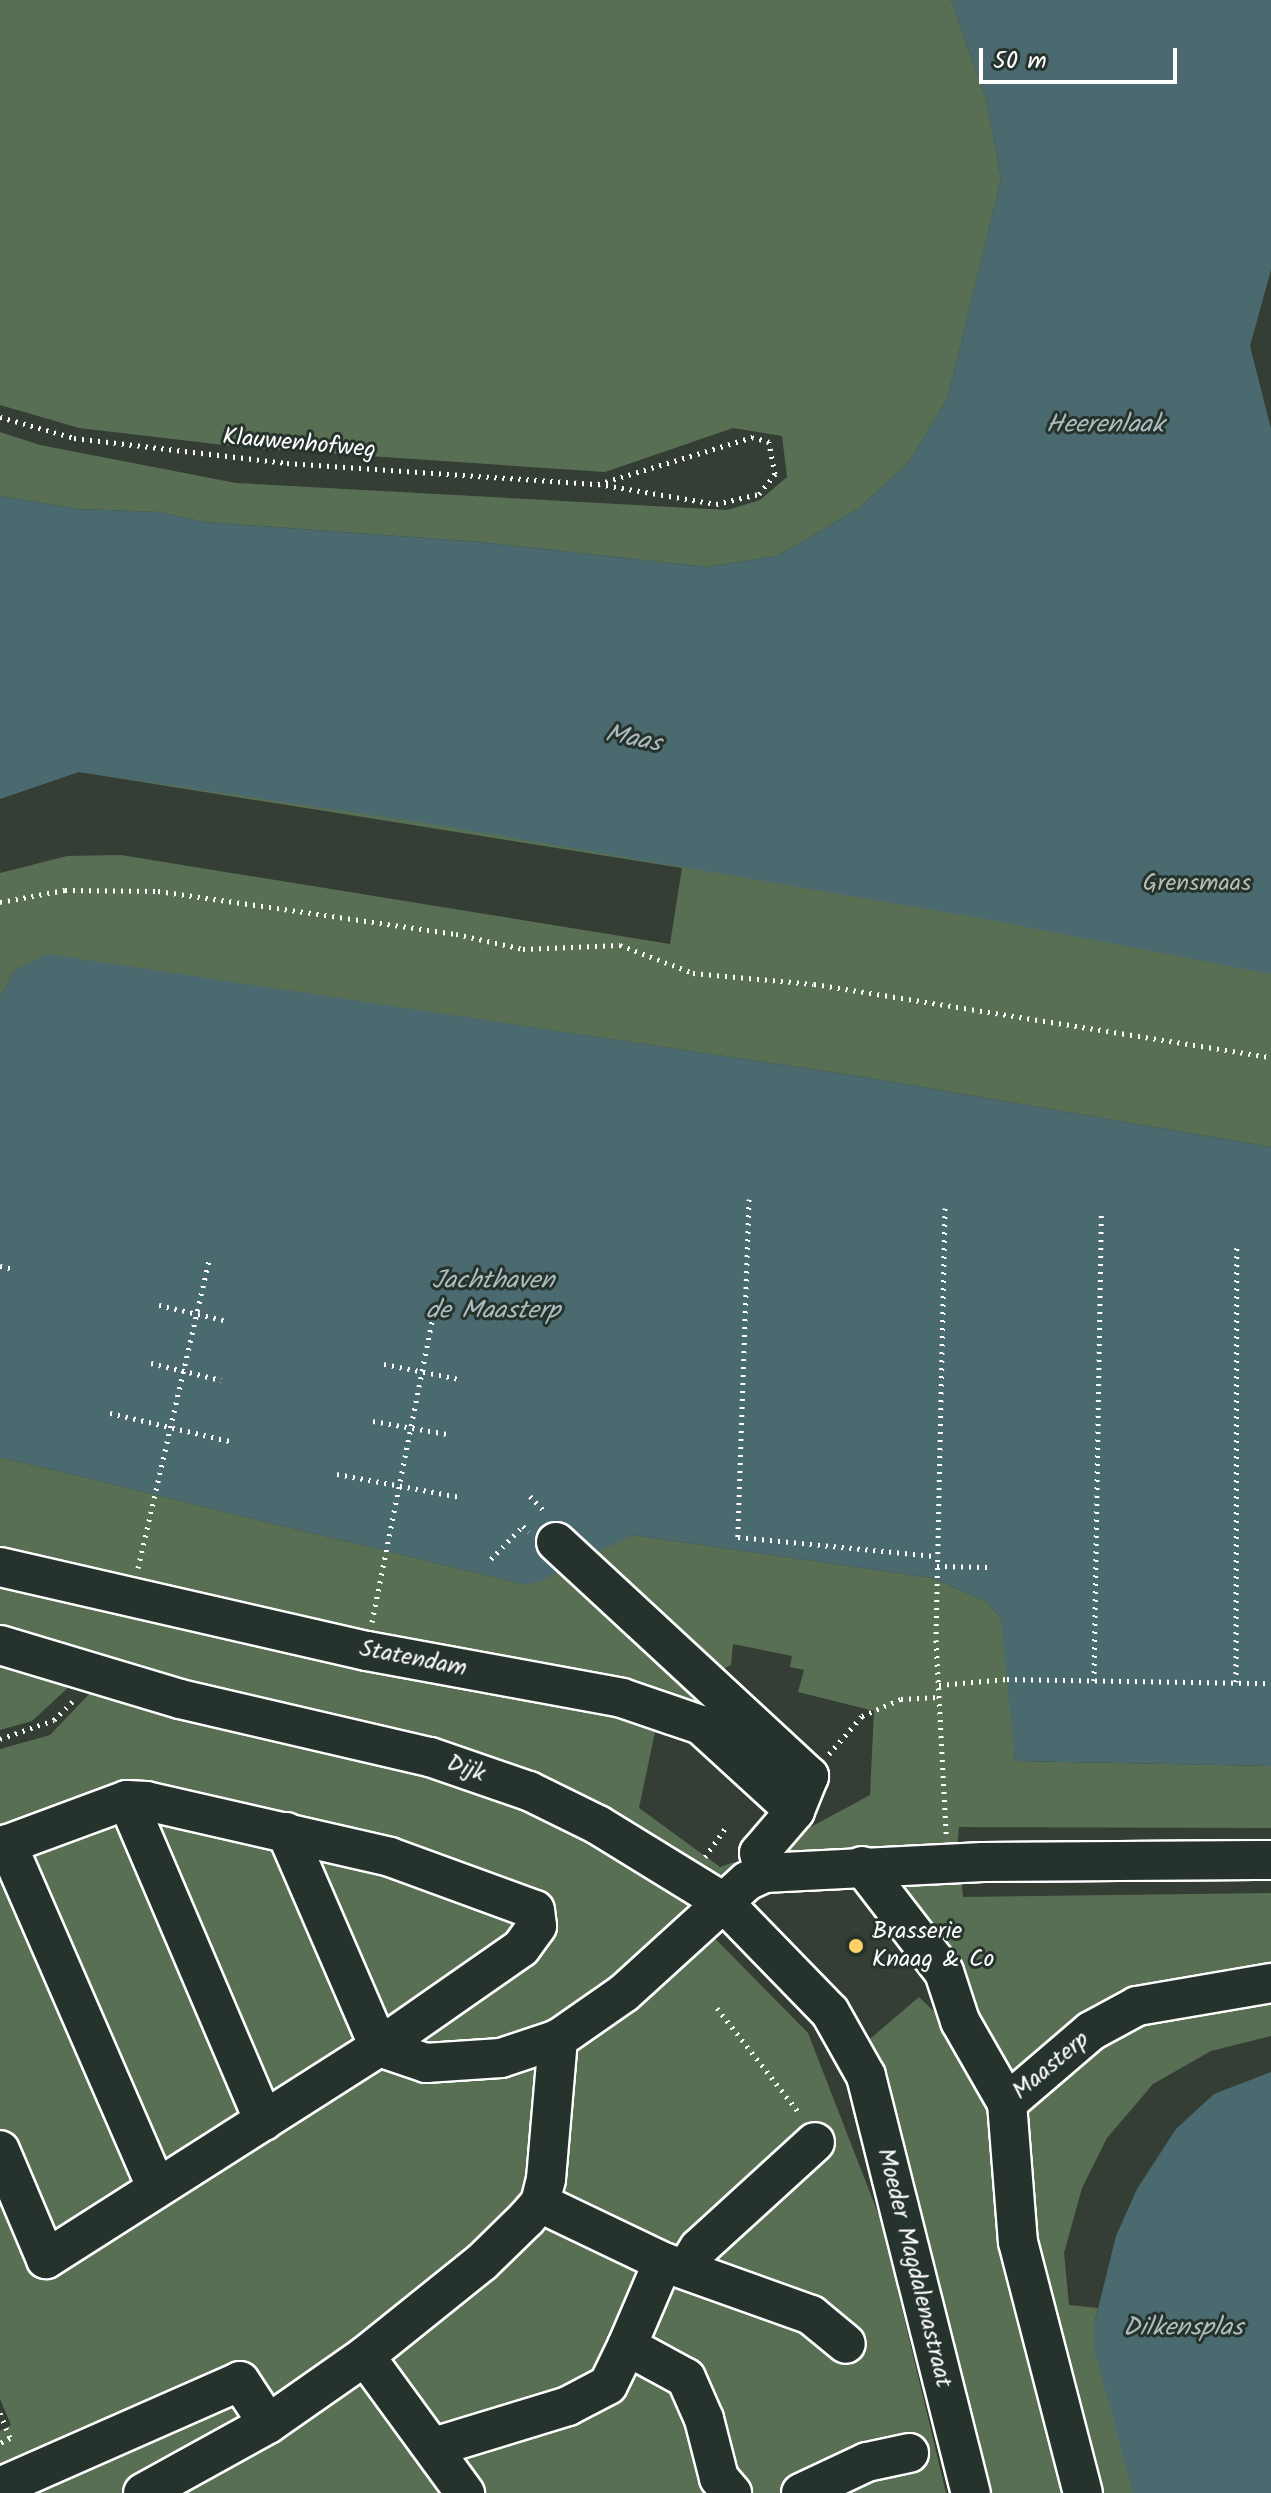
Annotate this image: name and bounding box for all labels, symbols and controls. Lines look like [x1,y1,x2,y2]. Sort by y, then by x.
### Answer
scale bar [983,32,1181,82]
text: 50 m [993,42,1047,81]
water label: Heerenlaak [1046,410,1164,442]
street label: Klauwenhofweg [221,423,377,465]
water label: Maas [603,719,663,761]
park label: Grensmaas [1143,870,1251,898]
water label: Jachthaven de Maasterp [426,1266,560,1328]
street label: Statendam [357,1635,469,1683]
street label: Dijk [443,1749,489,1789]
place label: Brasserie Knaag & Co [872,1918,994,1974]
marker: Brasserie Knaag & Co [847,1937,865,1955]
street label: Maasterp [1007,2026,1095,2106]
street label: Moeder Magdalenastraat [870,2145,958,2391]
water label: Dilkensplas [1123,2313,1243,2345]

